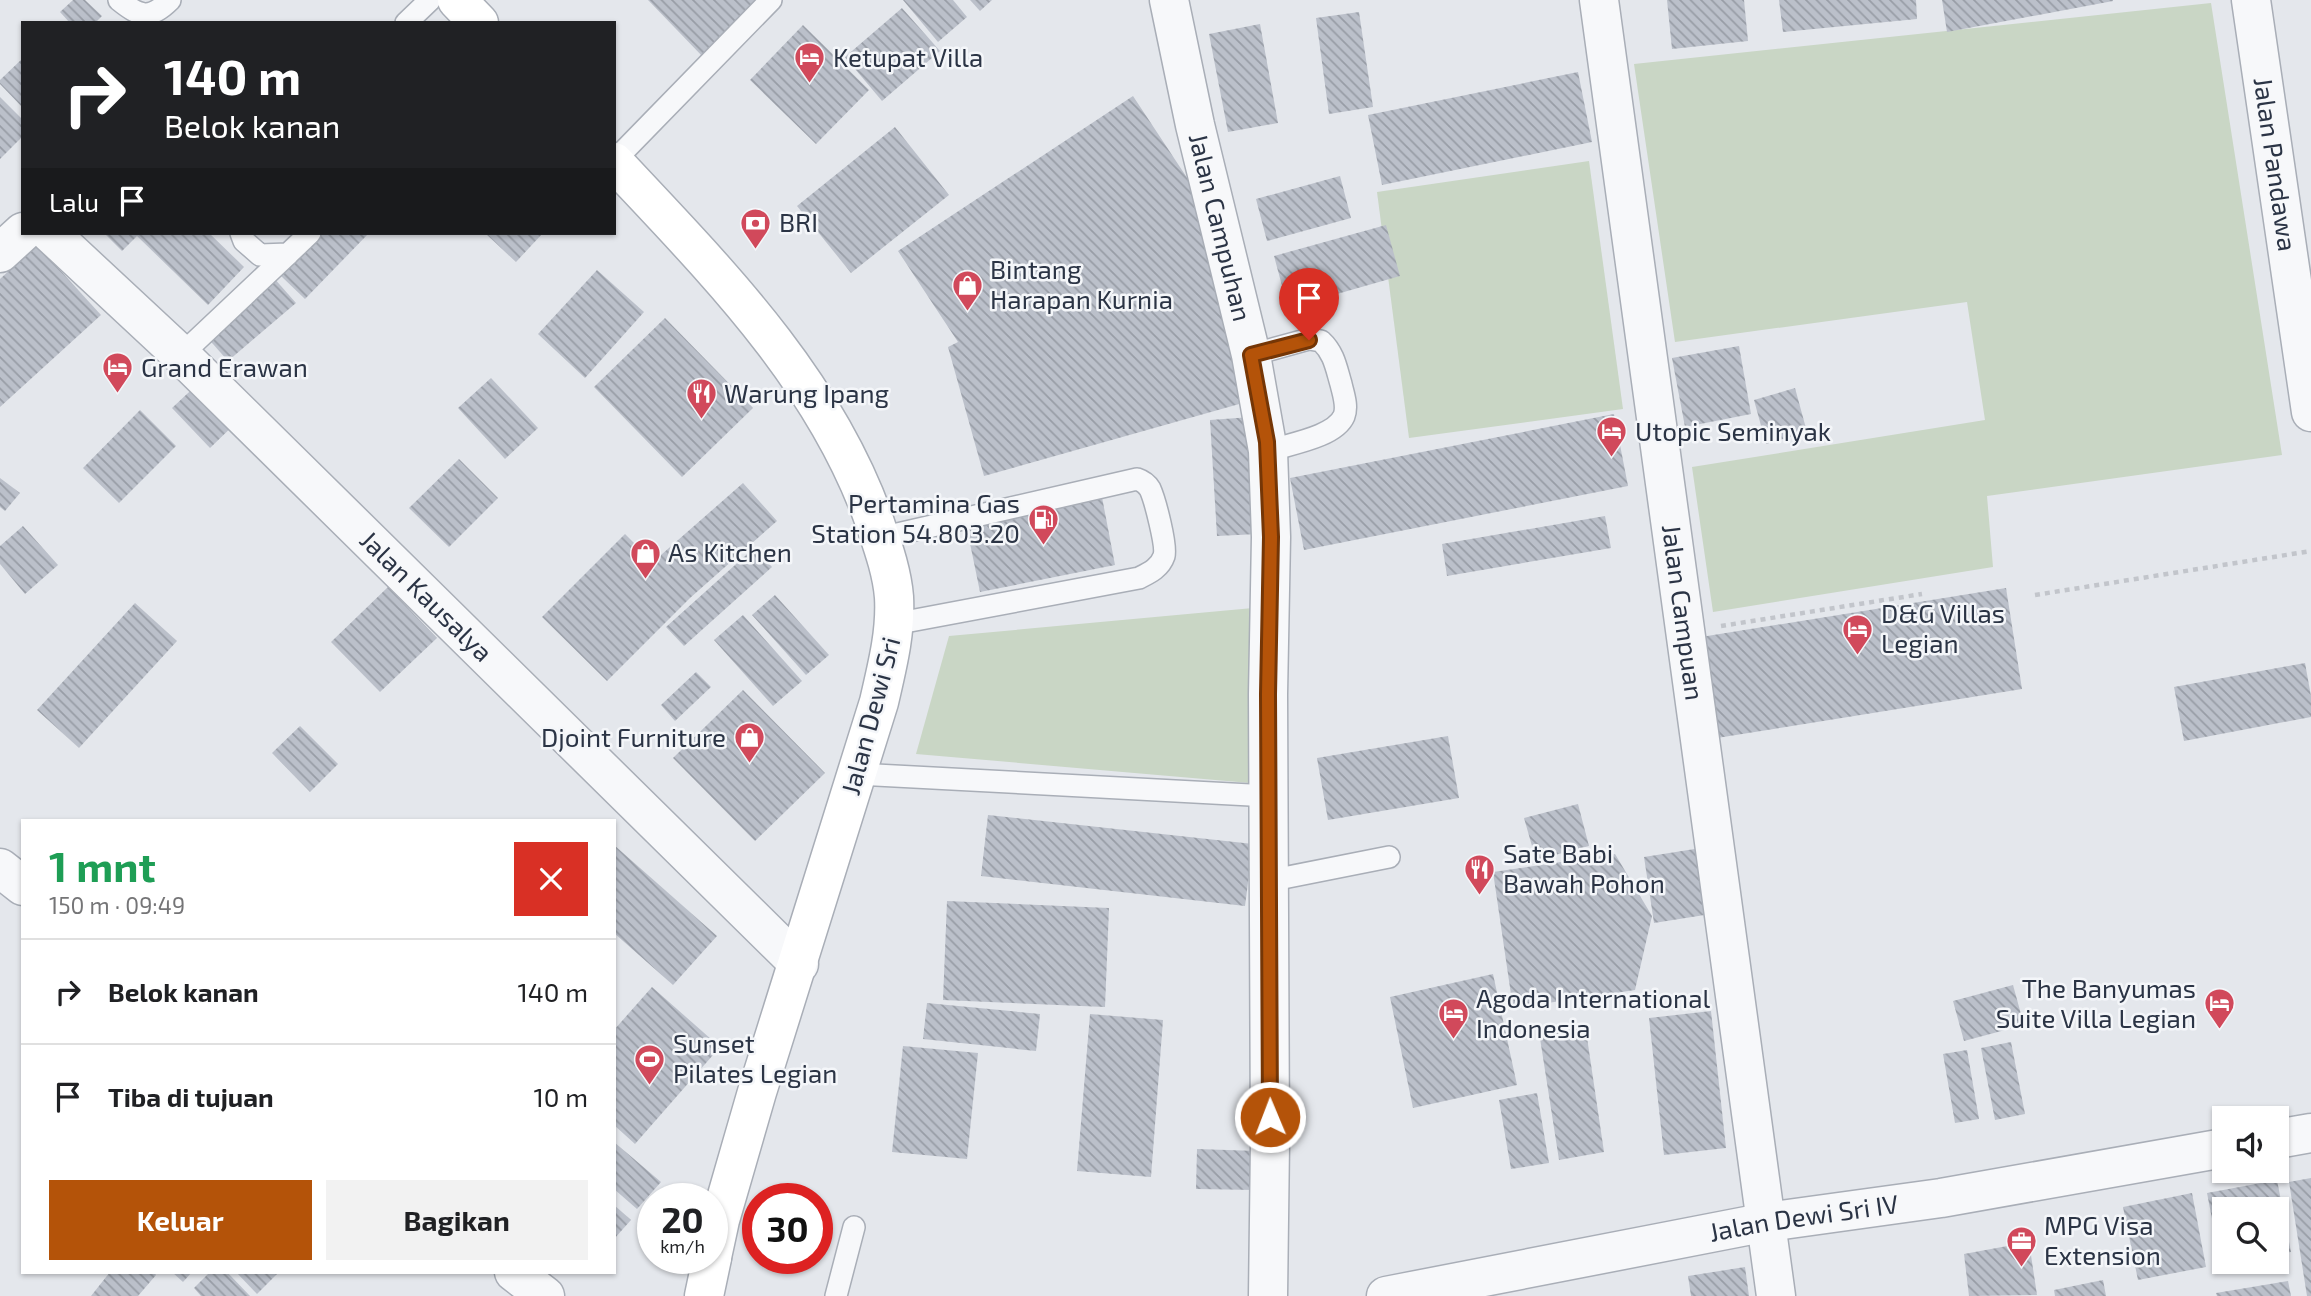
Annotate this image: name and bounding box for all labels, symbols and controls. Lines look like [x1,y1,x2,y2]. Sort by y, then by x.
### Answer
hotel icon: Ketupat Villa [793,41,827,85]
place label: Ketupat Villa [833,41,983,72]
text: 140 m [164,46,301,105]
icon: right [49,49,140,140]
street label: Jalan Pandawa [2248,75,2304,253]
text: Belok kanan [164,106,340,144]
street label: Jalan Campuhan [1184,130,1259,324]
icon: arrive [113,182,151,220]
text: Lalu [49,186,99,217]
bank icon: BRI [739,206,773,250]
place label: BRI [779,206,818,237]
place label: Bintang Harapan Kurnia [990,253,1173,314]
shop icon: Bintang Harapan Kurnia [950,268,984,312]
pin [1279,268,1339,340]
icon: arrive [1290,279,1328,317]
hotel icon: Grand Erawan [101,351,135,395]
place label: Grand Erawan [141,351,308,382]
restaurant icon: Warung Ipang [684,377,718,421]
place label: Warung Ipang [724,377,889,408]
hotel icon: Utopic Seminyak [1595,415,1629,459]
place label: Utopic Seminyak [1635,415,1831,446]
place label: Pertamina Gas Station 54.803.20 [811,487,1020,548]
fuel station icon: Pertamina Gas Station 54.803.20 [1026,502,1060,546]
street label: Jalan Campuan [1657,522,1711,702]
street label: Jalan Kausalya [355,524,500,667]
shop icon: As Kitchen [628,536,662,580]
place label: As Kitchen [668,536,792,567]
place label: D&G Villas Legian [1881,597,2005,658]
hotel icon: D&G Villas Legian [1841,612,1875,656]
street label: Jalan Dewi Sri [834,633,906,798]
place label: Djoint Furniture [541,721,726,752]
shop icon: Djoint Furniture [732,721,766,765]
place label: Sate Babi Bawah Pohon [1503,837,1665,898]
text: 1 mnt [49,840,156,890]
button: close [514,842,588,916]
restaurant icon: Sate Babi Bawah Pohon [1463,852,1497,896]
text: 150 m · 09:49 [49,891,185,919]
place label: The Banyumas Suite Villa Legian [1996,972,2196,1033]
icon: right [49,973,87,1011]
text: Belok kanan [108,976,259,1007]
text: 140 m [517,976,588,1007]
place label: Agoda International Indonesia [1476,982,1710,1043]
hotel icon: The Banyumas Suite Villa Legian [2202,987,2236,1031]
hotel icon: Agoda International Indonesia [1436,997,1470,1041]
place label: Sunset Pilates Legian [673,1027,837,1088]
sports icon: Sunset Pilates Legian [633,1042,667,1086]
icon: arrive [49,1078,87,1116]
position arrow [1233,1080,1307,1154]
text: Tiba di tujuan [108,1081,274,1112]
text: 10 m [533,1081,588,1112]
map controls [2212,1106,2289,1274]
button: sound [2212,1106,2289,1183]
button: Keluar [49,1180,312,1260]
button: Bagikan [326,1180,588,1260]
speed limit sign: 30 [742,1183,833,1274]
street label: Jalan Dewi Sri IV [1706,1187,1900,1247]
button: search [2212,1197,2289,1274]
text: 20 [661,1198,704,1240]
place label: MPG Visa Extension [2044,1209,2161,1270]
office icon: MPG Visa Extension [2004,1224,2038,1268]
text: km/h [660,1235,705,1257]

